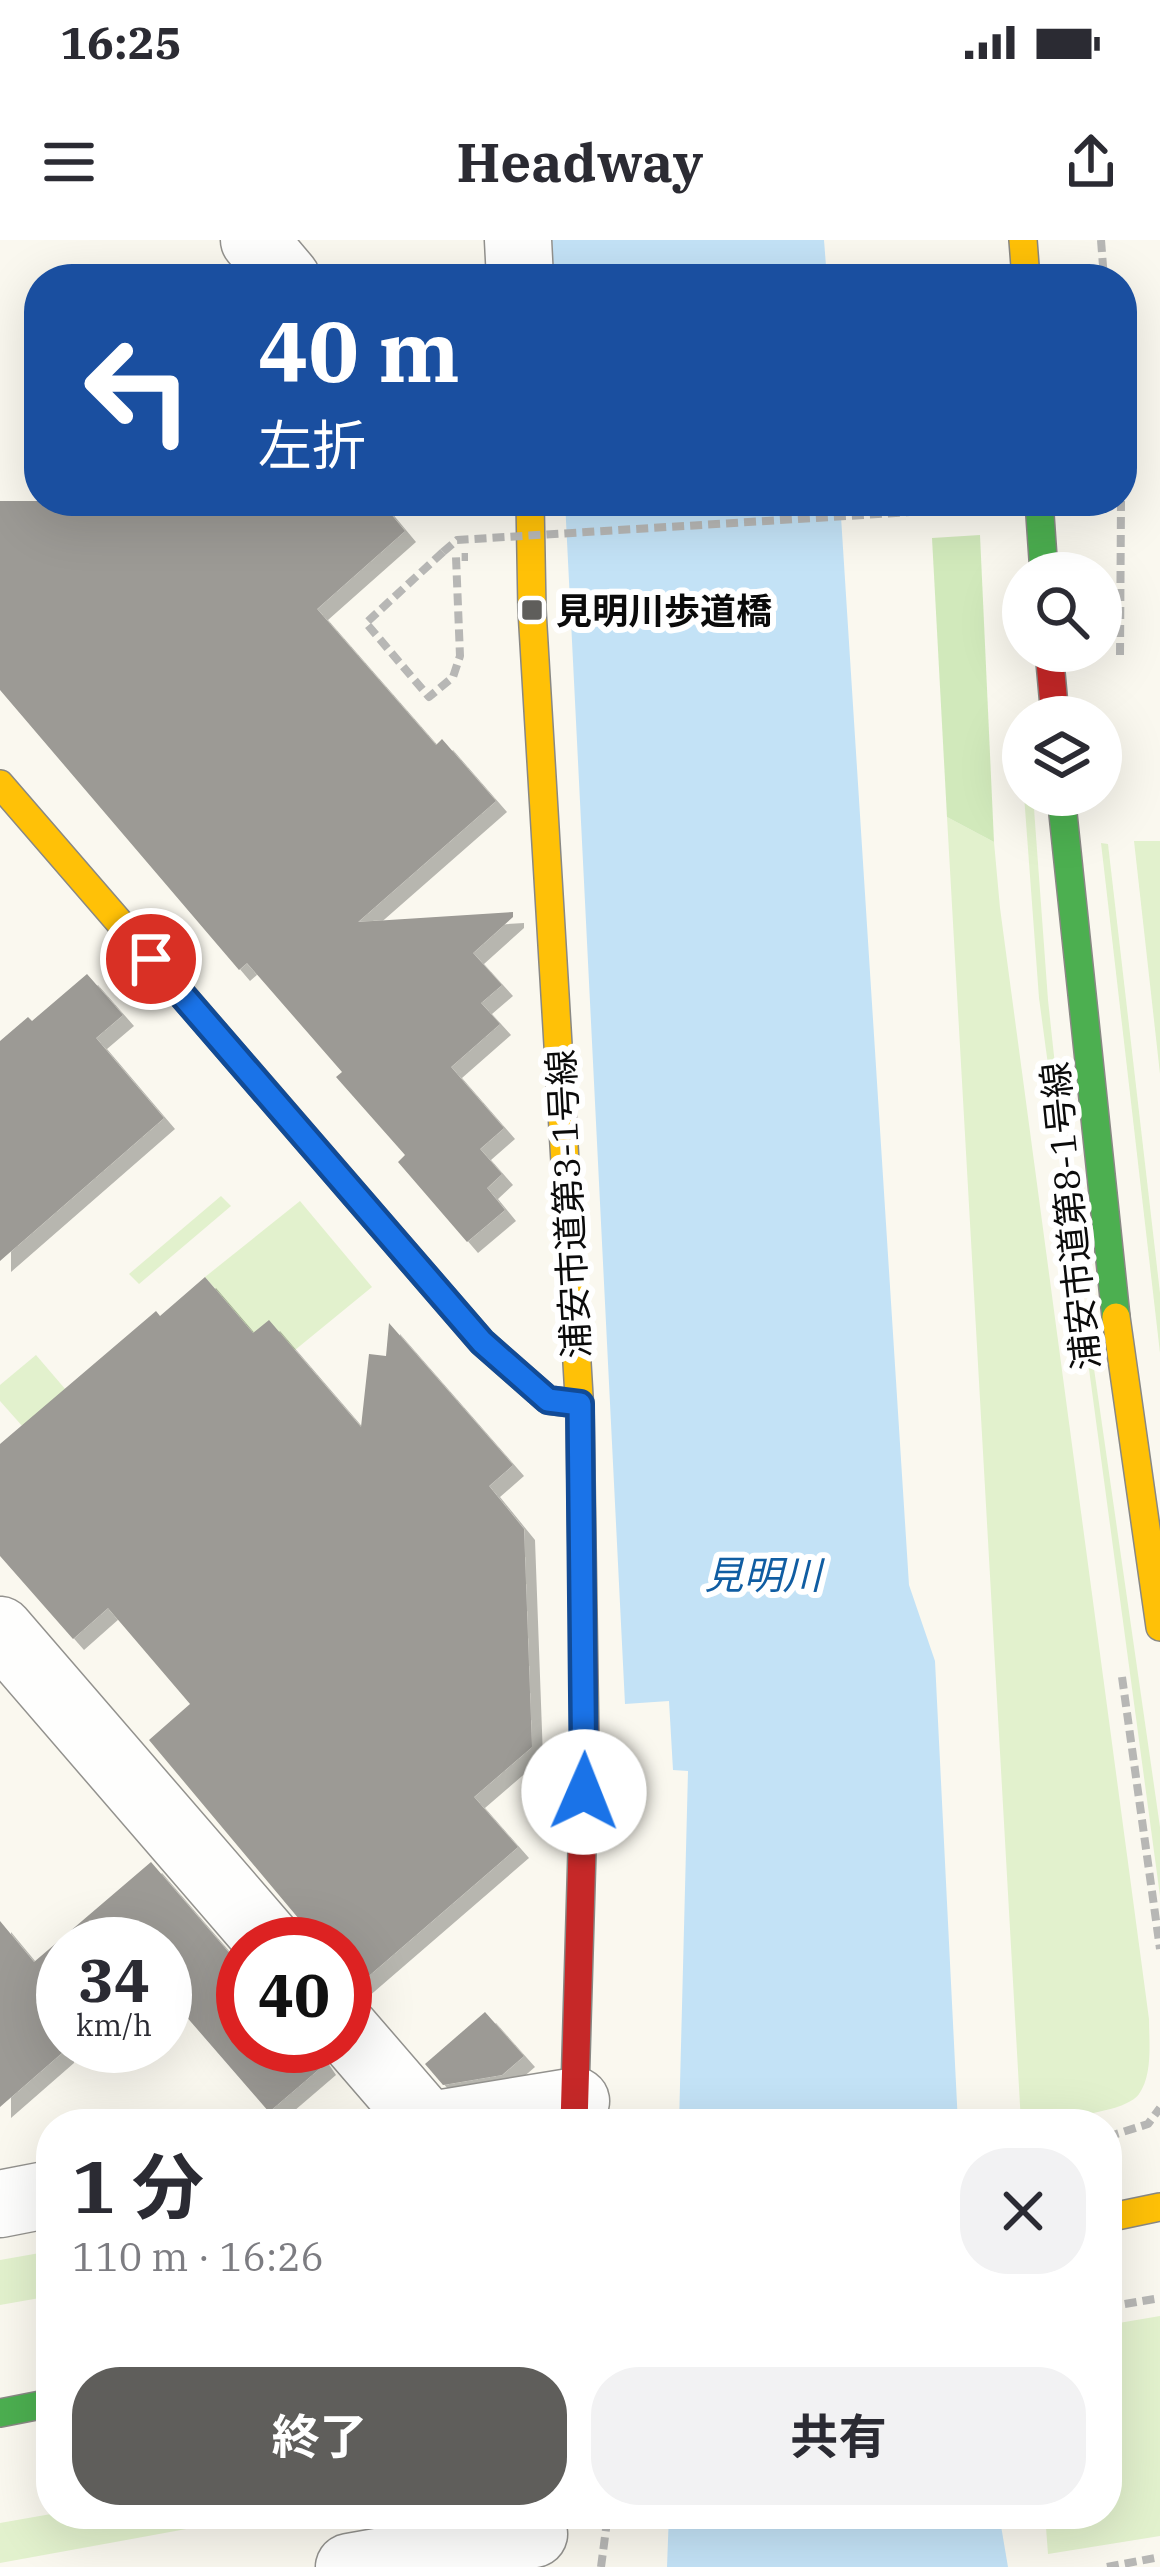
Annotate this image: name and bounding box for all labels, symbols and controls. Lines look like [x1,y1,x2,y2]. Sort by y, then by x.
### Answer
text: 16:25 [60,13,182,71]
text: Headway [457,127,703,197]
icon: menu [36,129,102,195]
icon: share [1058,129,1124,195]
text: 40 m [258,296,460,405]
icon: left [60,312,216,468]
text: 左折 [258,410,366,480]
map controls [1002,552,1122,816]
button: search [1002,552,1122,672]
place label: 見明川歩道橋 [556,587,772,634]
marker: 見明川歩道橋 [519,597,545,623]
button: layers [1002,696,1122,816]
pin [100,908,202,1010]
icon: arrive [118,926,184,992]
street label: 浦安市道第3-1号線 [536,1048,600,1360]
street label: 浦安市道第8-1号線 [1030,1060,1110,1372]
water label: 見明川 [704,1549,825,1600]
position arrow [521,1729,647,1855]
speed limit sign: 40 [216,1917,372,2073]
text: 34 [78,1940,150,2019]
text: km/h [76,2005,152,2044]
text: 1 分 [72,2139,204,2233]
button: close [960,2148,1086,2274]
text: 110 m · 16:26 [72,2231,324,2282]
button: 終了 [72,2367,567,2505]
button: 共有 [591,2367,1086,2505]

